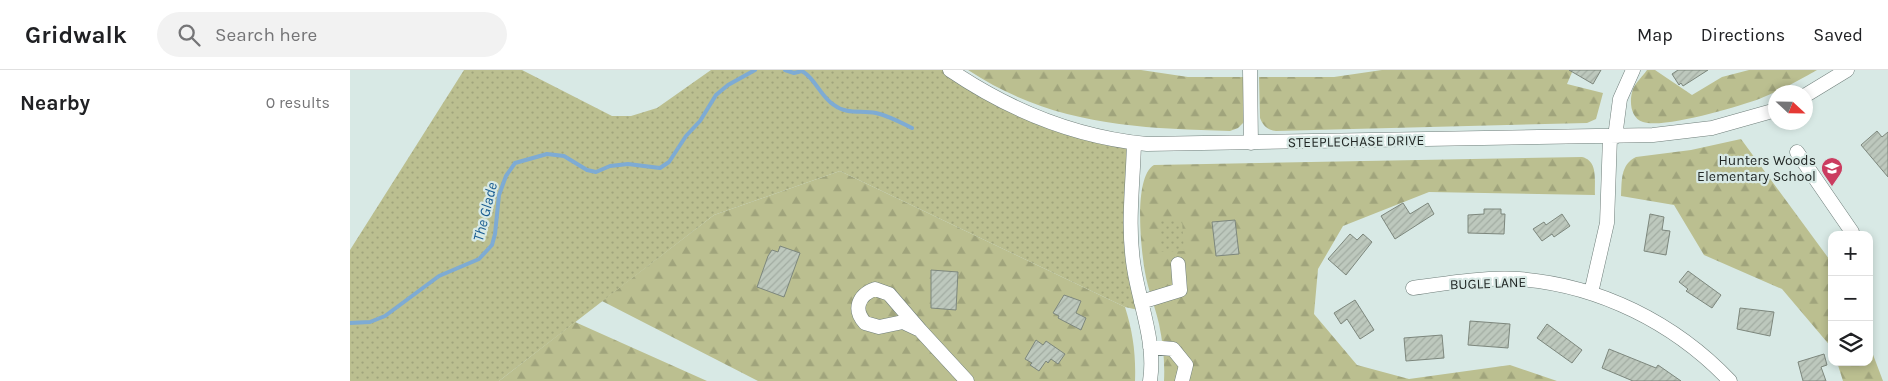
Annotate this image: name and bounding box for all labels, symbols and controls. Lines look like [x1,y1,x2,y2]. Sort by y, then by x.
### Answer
search box [157,12,507,57]
text: Gridwalk [25,21,127,49]
icon: search [175,21,203,49]
text: Search here [215,24,317,46]
text: Map [1637,24,1673,46]
text: Directions [1701,24,1785,46]
text: Saved [1813,24,1863,46]
north arrow [1768,85,1813,130]
text: Nearby [20,91,90,115]
text: 0 results [266,93,330,112]
street label: STEEPLECHASE DRIVE [1288,132,1424,151]
place label: Hunters Woods Elementary School [1697,152,1816,185]
school or university icon: Hunters Woods Elementary School [1820,156,1844,187]
water label: The Glade [469,181,501,243]
map controls [1828,231,1873,366]
button: + [1828,231,1873,276]
street label: BUGLE LANE [1449,274,1527,293]
button: − [1828,276,1873,321]
button: layers [1828,321,1873,366]

